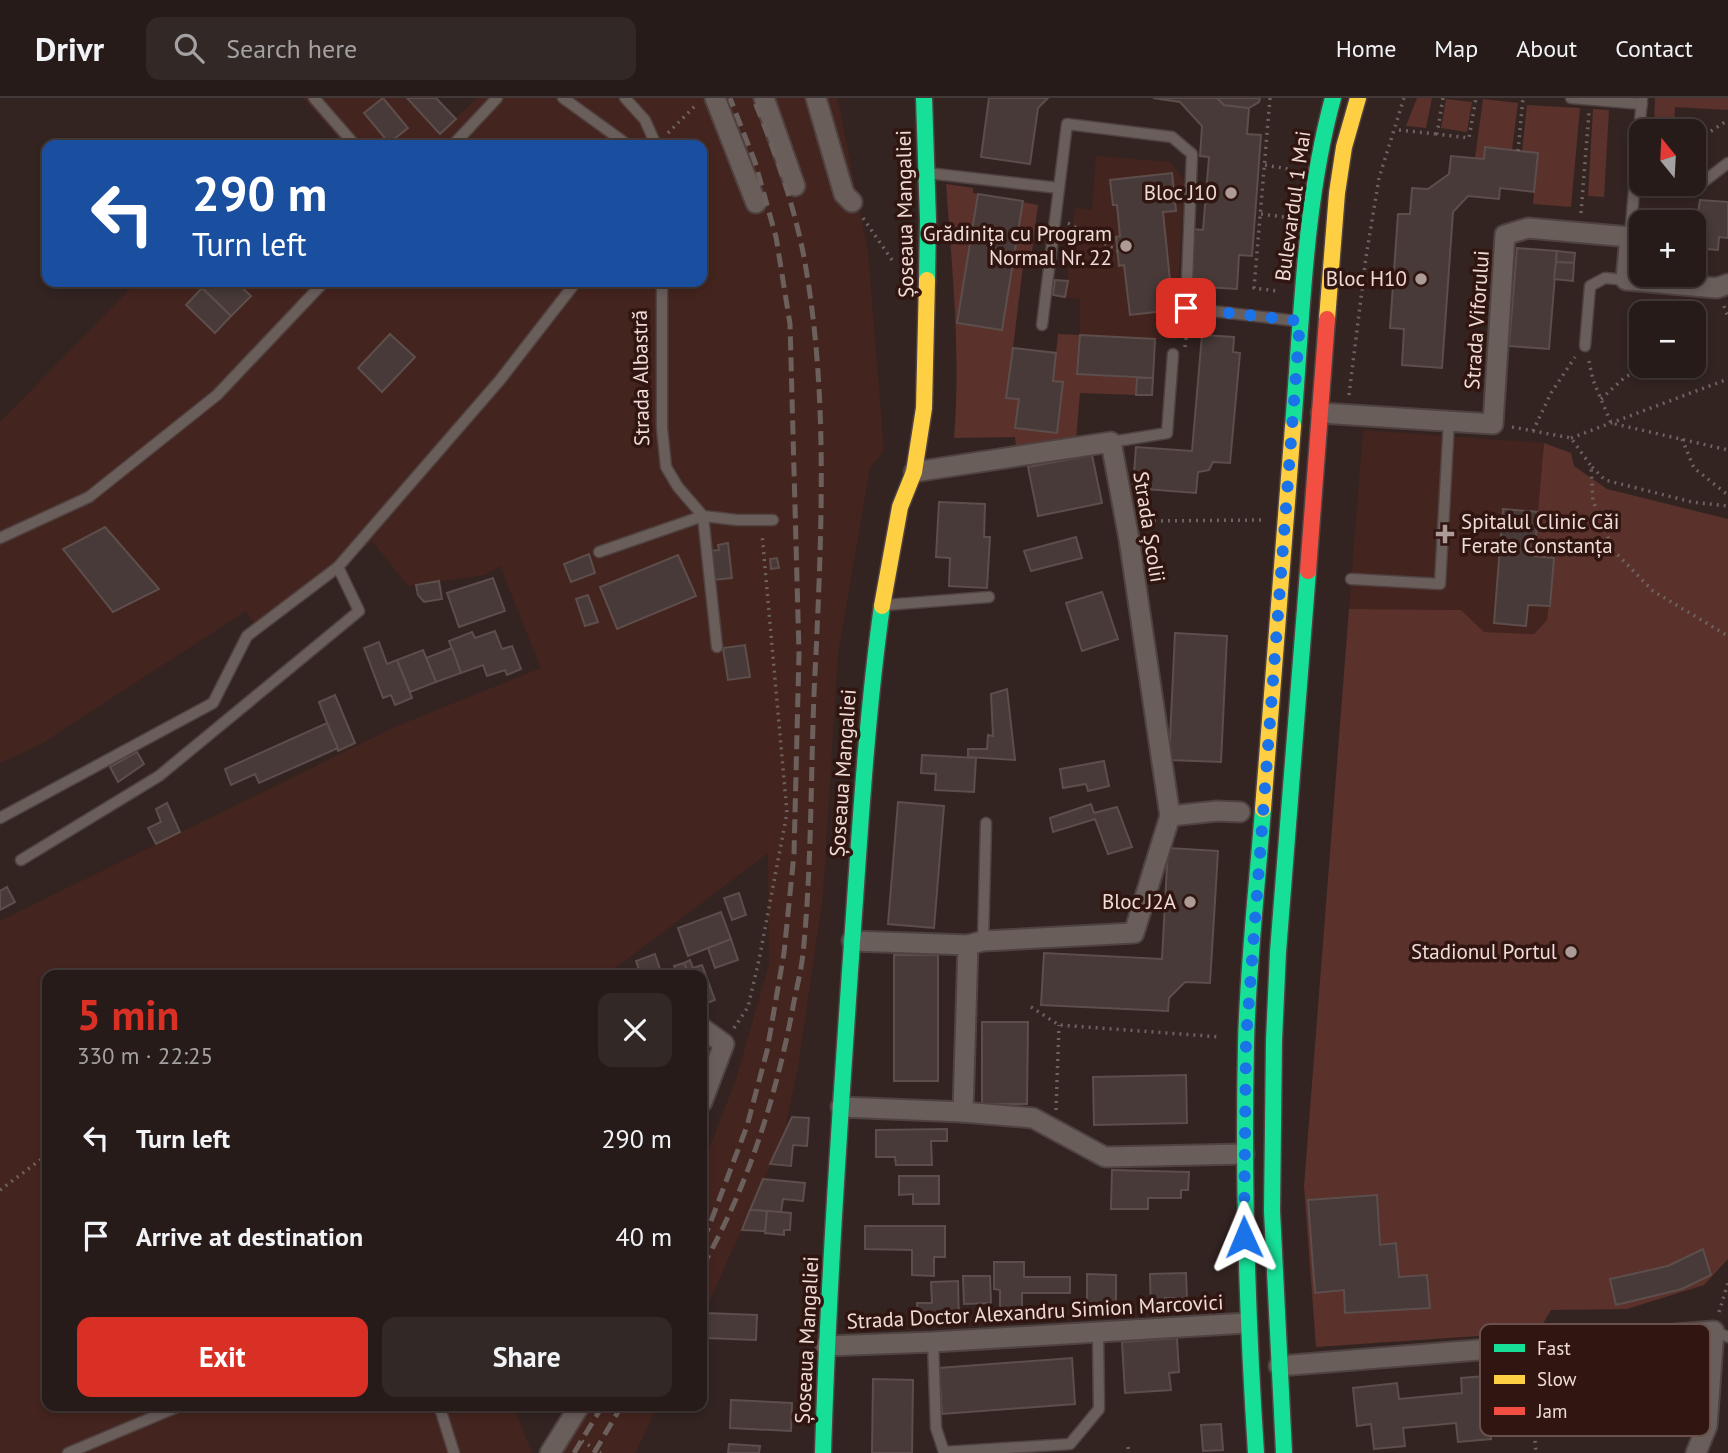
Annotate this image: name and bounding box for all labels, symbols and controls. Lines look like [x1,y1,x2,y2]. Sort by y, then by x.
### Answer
search box [146,17,636,80]
text: Drivr [35,27,104,70]
icon: search [170,29,208,67]
text: Search here [226,32,357,65]
text: Home [1336,33,1396,64]
text: Map [1434,33,1478,64]
text: About [1516,33,1577,64]
text: Contact [1615,33,1693,64]
north arrow [1629,119,1706,196]
map controls [1629,119,1706,378]
street label: Bulevardul 1 Mai [1269,129,1316,283]
street label: Șoseaua Mangaliei [890,130,919,298]
text: 290 m [192,161,327,225]
icon: left [77,168,168,259]
place label: Bloc J10 [1144,179,1217,206]
marker: Bloc J10 [1223,185,1239,201]
button: + [1629,210,1706,287]
place label: Grădinița cu Program Normal Nr. 22 [923,220,1112,271]
text: Turn left [192,223,307,265]
marker: Grădinița cu Program Normal Nr. 22 [1118,238,1134,254]
street label: Strada Viforului [1458,250,1495,390]
place label: Bloc H10 [1326,265,1407,292]
marker: Bloc H10 [1413,271,1429,287]
pin [1156,278,1216,338]
icon: arrive [1167,289,1205,327]
button: − [1629,301,1706,378]
street label: Strada Albastră [626,310,655,446]
street label: Strada Școlii [1127,470,1172,584]
place label: Spitalul Clinic Căi Ferate Constanța [1461,508,1619,559]
marker: Spitalul Clinic Căi Ferate Constanța [1435,524,1455,544]
street label: Șoseaua Mangaliei [823,688,862,858]
place label: Bloc J2A [1102,888,1177,915]
marker: Bloc J2A [1182,894,1198,910]
place label: Stadionul Portul [1411,938,1557,965]
marker: Stadionul Portul [1563,944,1579,960]
text: 5 min [77,987,179,1042]
button: close [598,993,672,1067]
text: 330 m · 22:25 [77,1041,213,1070]
icon: left [77,1119,115,1157]
text: Turn left [136,1122,230,1155]
text: 290 m [601,1122,672,1155]
position arrow [1207,1200,1281,1274]
icon: arrive [77,1217,115,1255]
text: Arrive at destination [136,1220,363,1253]
text: 40 m [616,1220,672,1253]
street label: Șoseaua Mangaliei [789,1255,824,1425]
street label: Strada Doctor Alexandru Simion Marcovici [846,1288,1224,1335]
button: Exit [77,1317,368,1397]
button: Share [382,1317,672,1397]
legend [1480,1324,1710,1436]
text: Fast [1537,1336,1571,1360]
text: Slow [1537,1367,1577,1391]
text: Jam [1536,1399,1567,1423]

